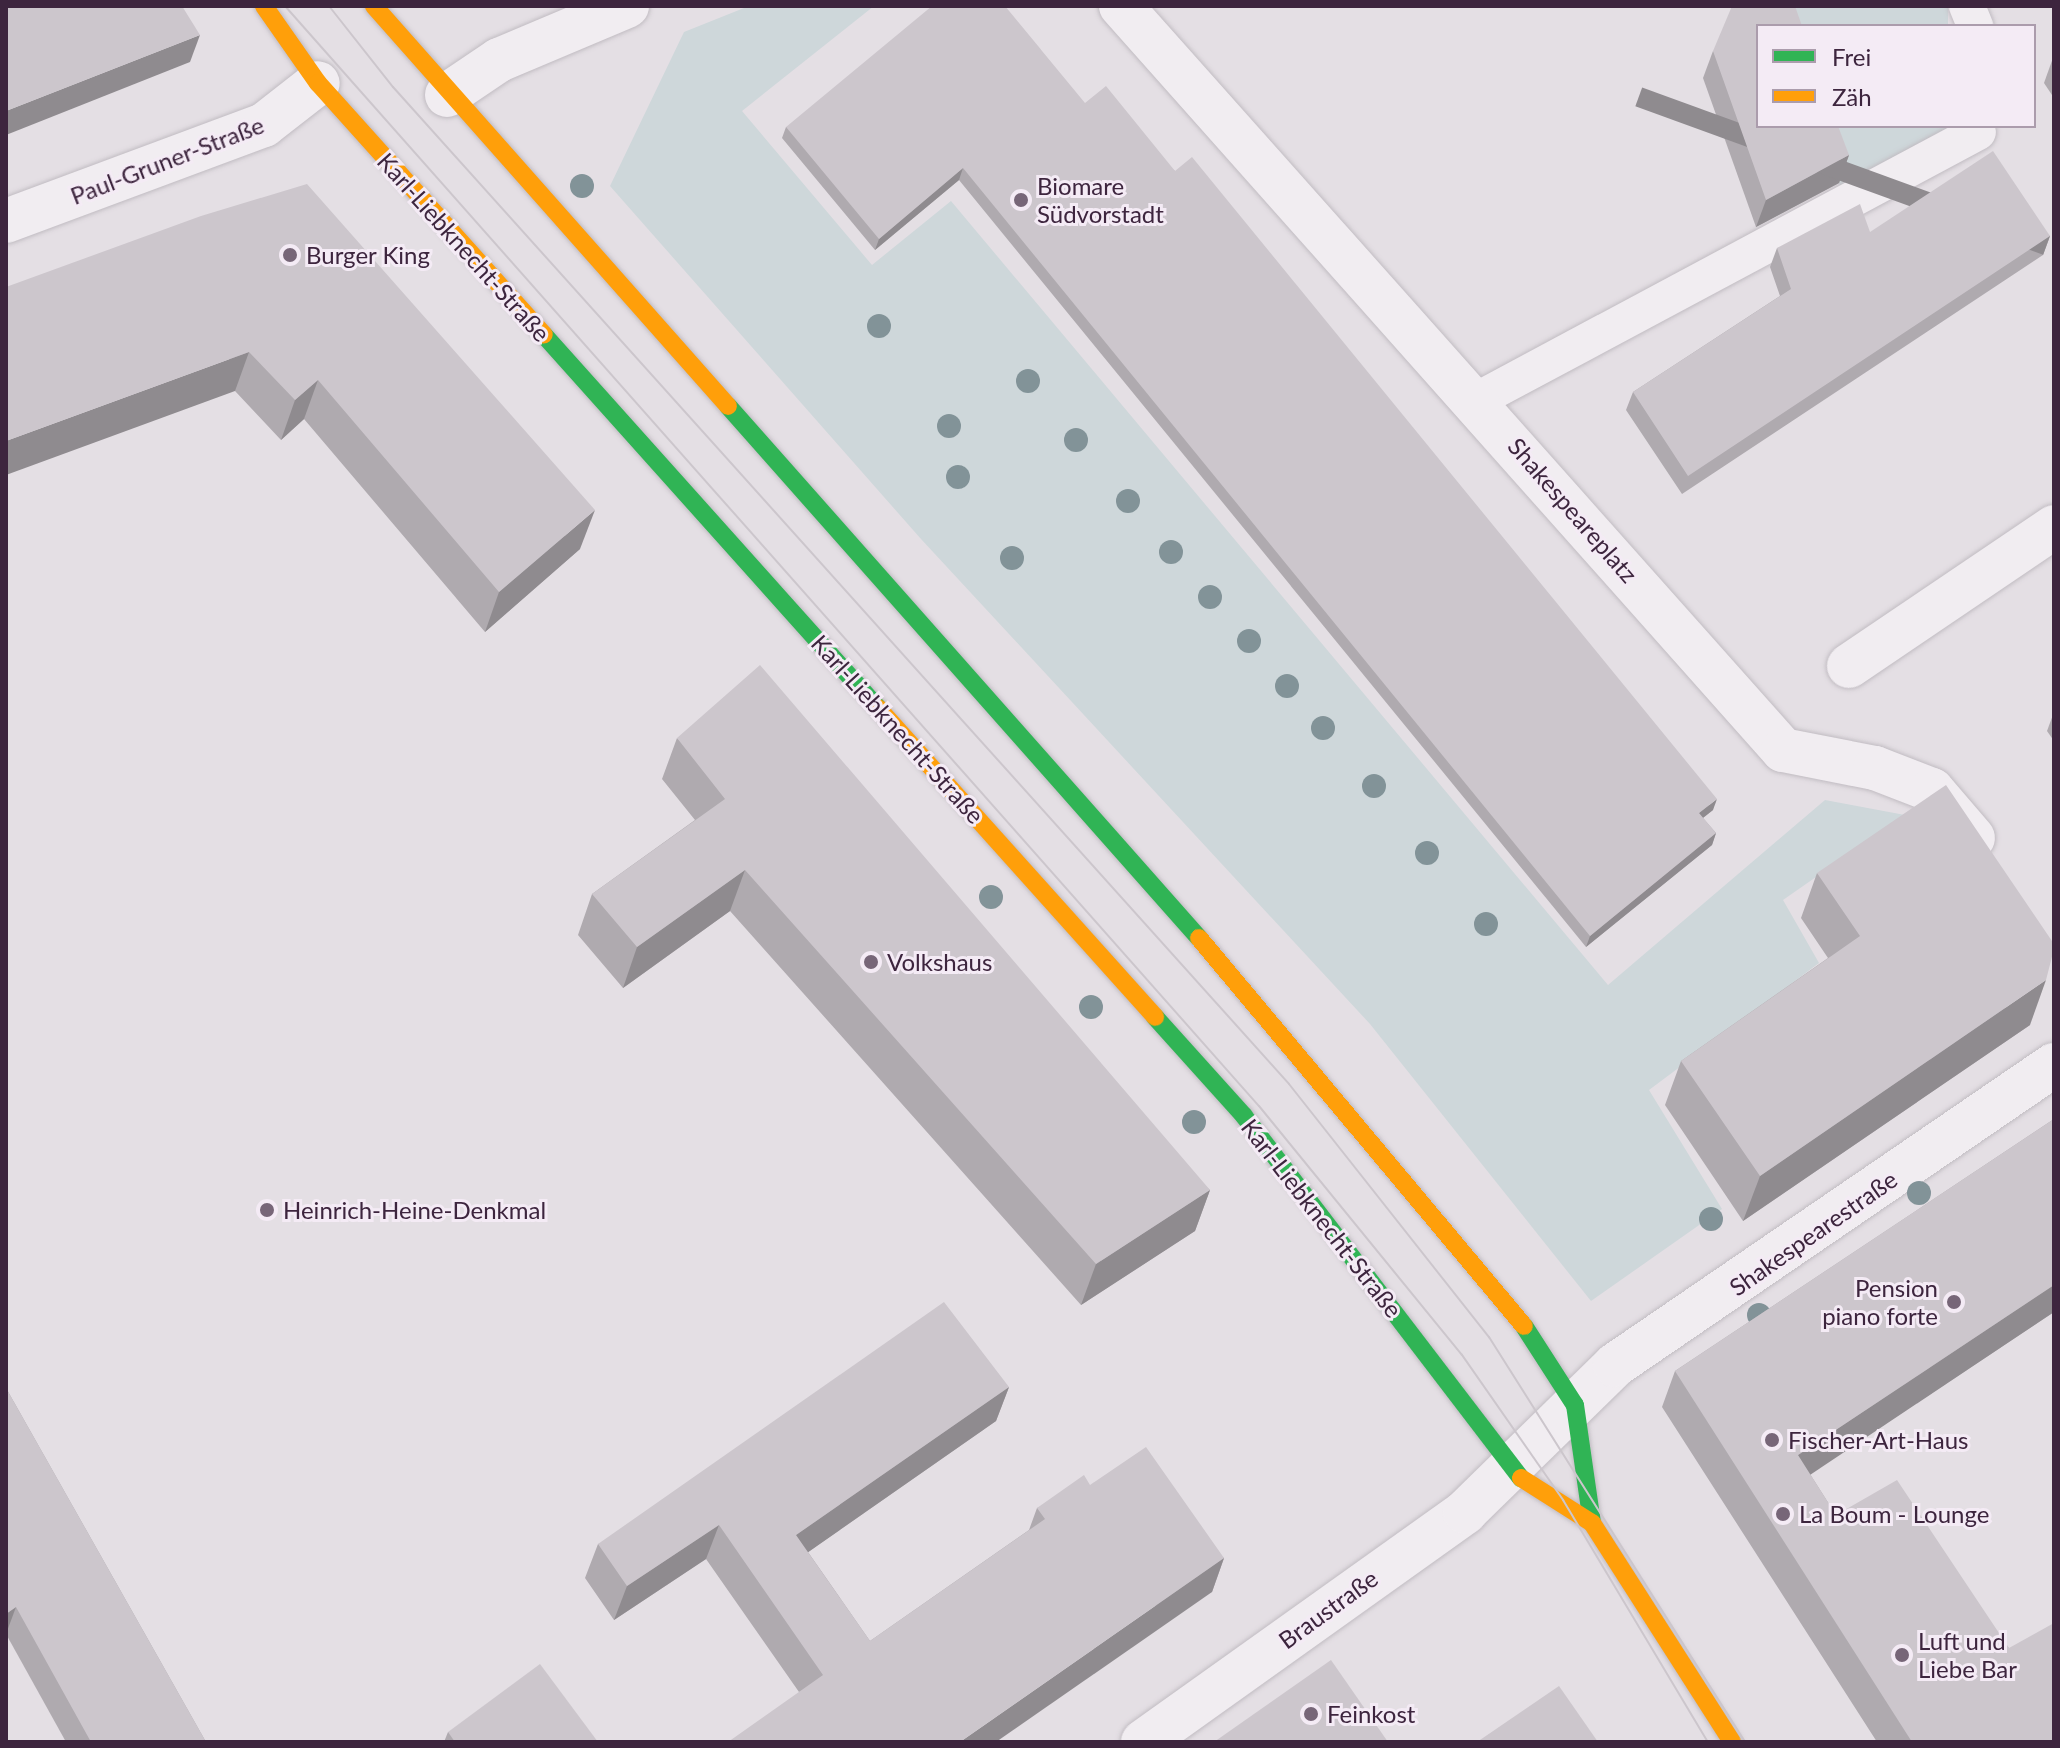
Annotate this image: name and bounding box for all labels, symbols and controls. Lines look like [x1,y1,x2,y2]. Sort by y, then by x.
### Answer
legend [1756,24,2036,128]
text: Frei [1832,42,1871,71]
text: Zäh [1832,82,1872,111]
street label: Paul-Gruner-Straße [66,110,268,210]
street label: Karl-Liebknecht-Straße [372,147,556,347]
place label: Biomare Südvorstadt [1037,172,1164,228]
marker: Biomare Südvorstadt [1012,191,1030,209]
place label: Burger King [306,241,430,269]
marker: Burger King [281,246,299,264]
street label: Shakespeareplatz [1502,432,1644,588]
street label: Karl-Liebknecht-Straße [806,629,990,829]
place label: Volkshaus [887,948,992,976]
marker: Volkshaus [862,953,880,971]
street label: Karl-Liebknecht-Straße [1236,1113,1408,1323]
street label: Shakespearestraße [1724,1164,1902,1302]
place label: Heinrich-Heine-Denkmal [283,1196,546,1224]
marker: Heinrich-Heine-Denkmal [258,1201,276,1219]
place label: Pension piano forte [1822,1274,1938,1330]
marker: Pension piano forte [1945,1293,1963,1311]
place label: Fischer-Art-Haus [1788,1426,1968,1454]
marker: Fischer-Art-Haus [1763,1431,1781,1449]
place label: La Boum - Lounge [1799,1500,1989,1528]
marker: La Boum - Lounge [1774,1505,1792,1523]
street label: Braustraße [1273,1564,1383,1654]
place label: Luft und Liebe Bar [1918,1627,2017,1683]
marker: Luft und Liebe Bar [1893,1646,1911,1664]
place label: Feinkost [1327,1700,1415,1728]
marker: Feinkost [1302,1705,1320,1723]

